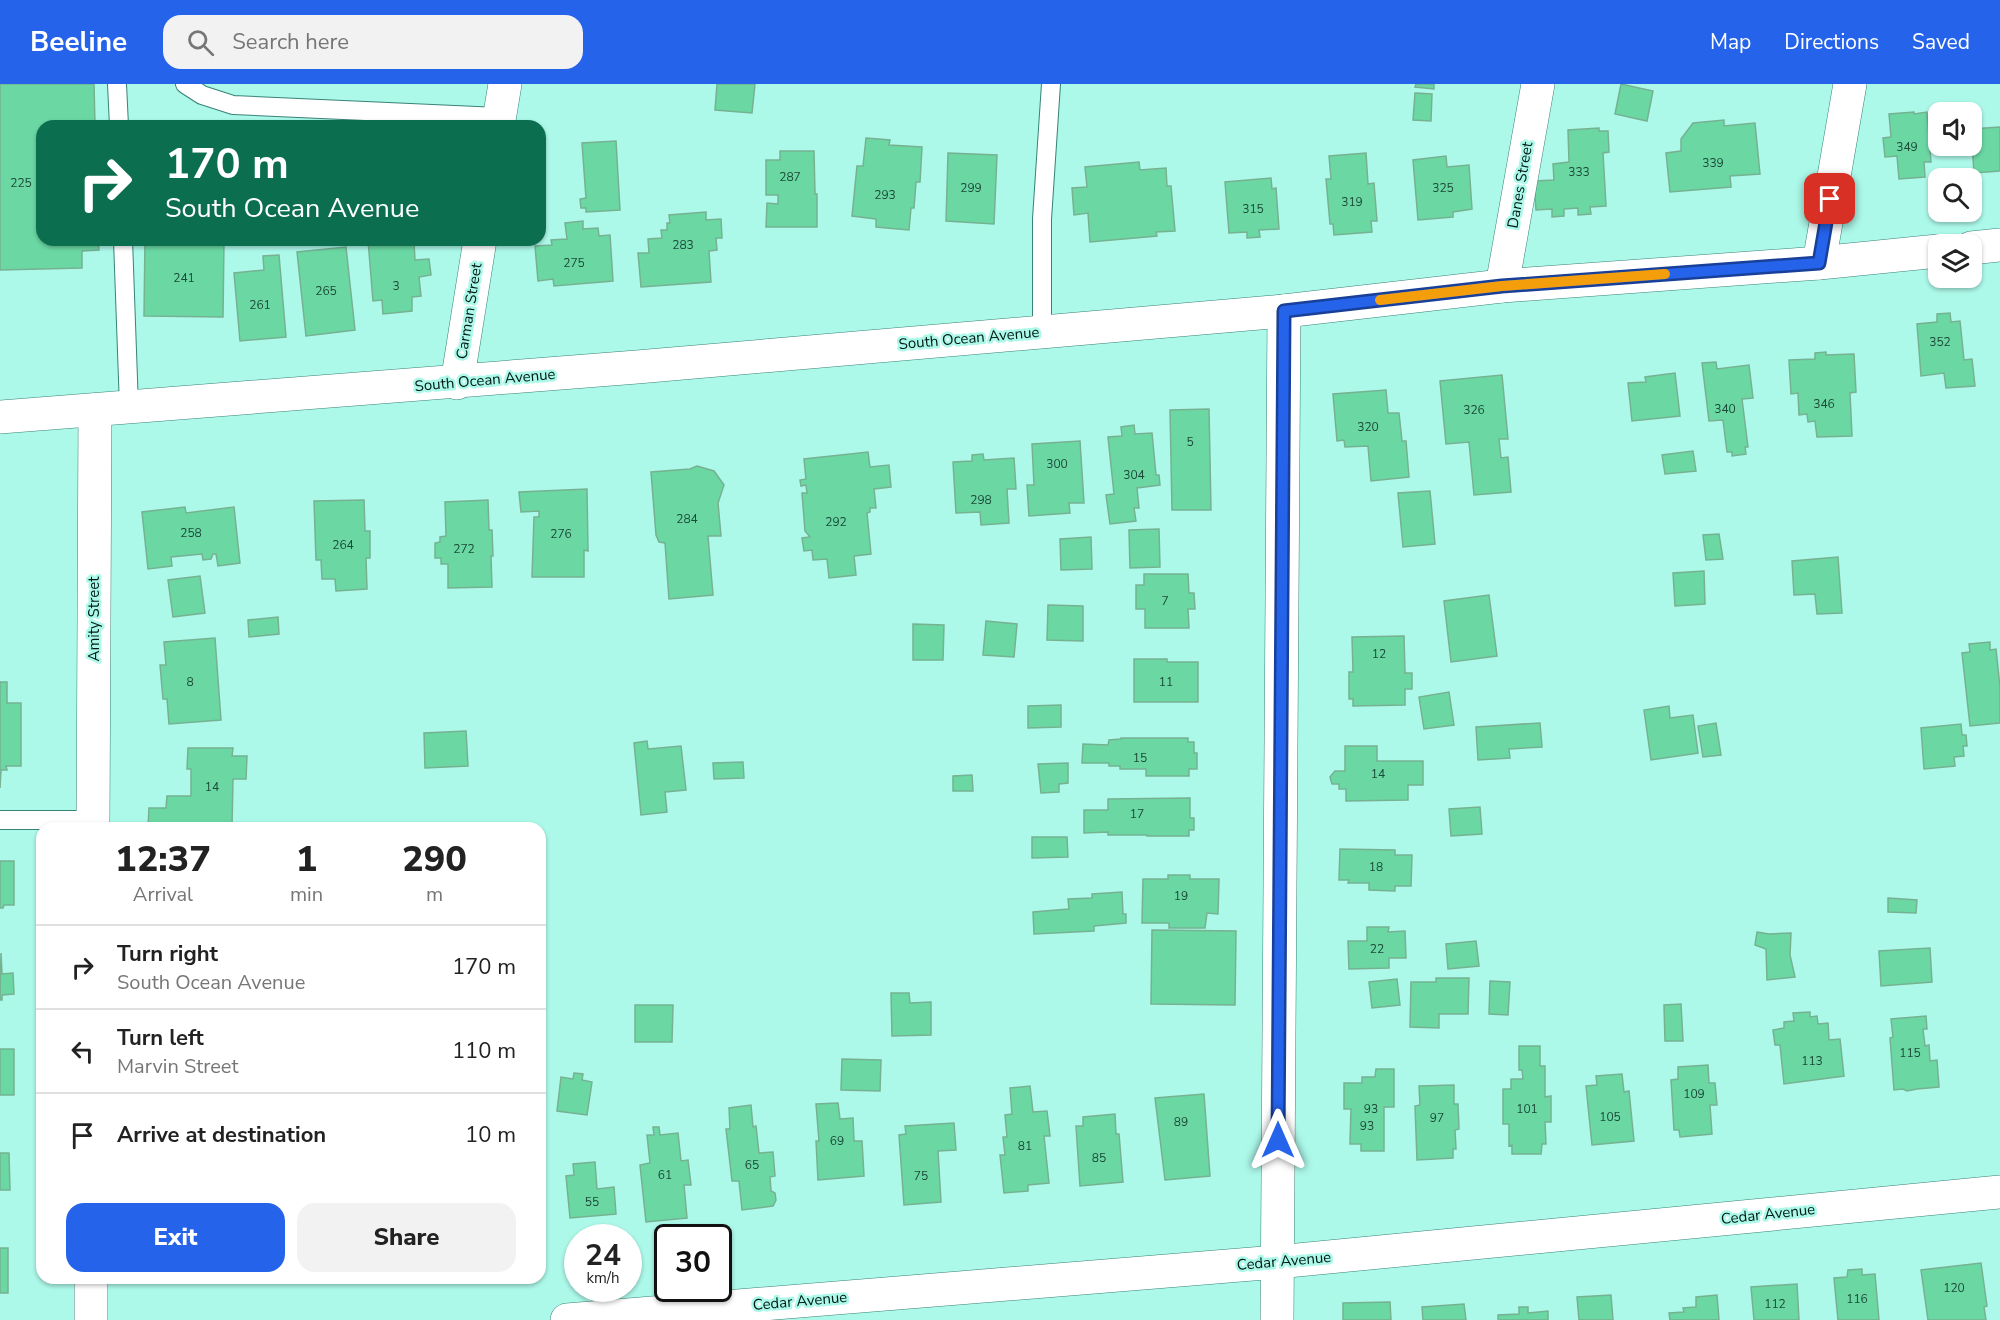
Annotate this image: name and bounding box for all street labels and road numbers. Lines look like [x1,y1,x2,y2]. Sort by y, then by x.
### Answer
street label: Danes Street [1503,139,1538,230]
street label: Carman Street [452,261,487,361]
street label: South Ocean Avenue [898,322,1040,354]
street label: South Ocean Avenue [414,364,556,396]
street label: Amity Street [84,576,104,662]
street label: Cedar Avenue [1720,1199,1816,1229]
street label: Cedar Avenue [1236,1247,1332,1275]
street label: Cedar Avenue [752,1287,848,1315]

